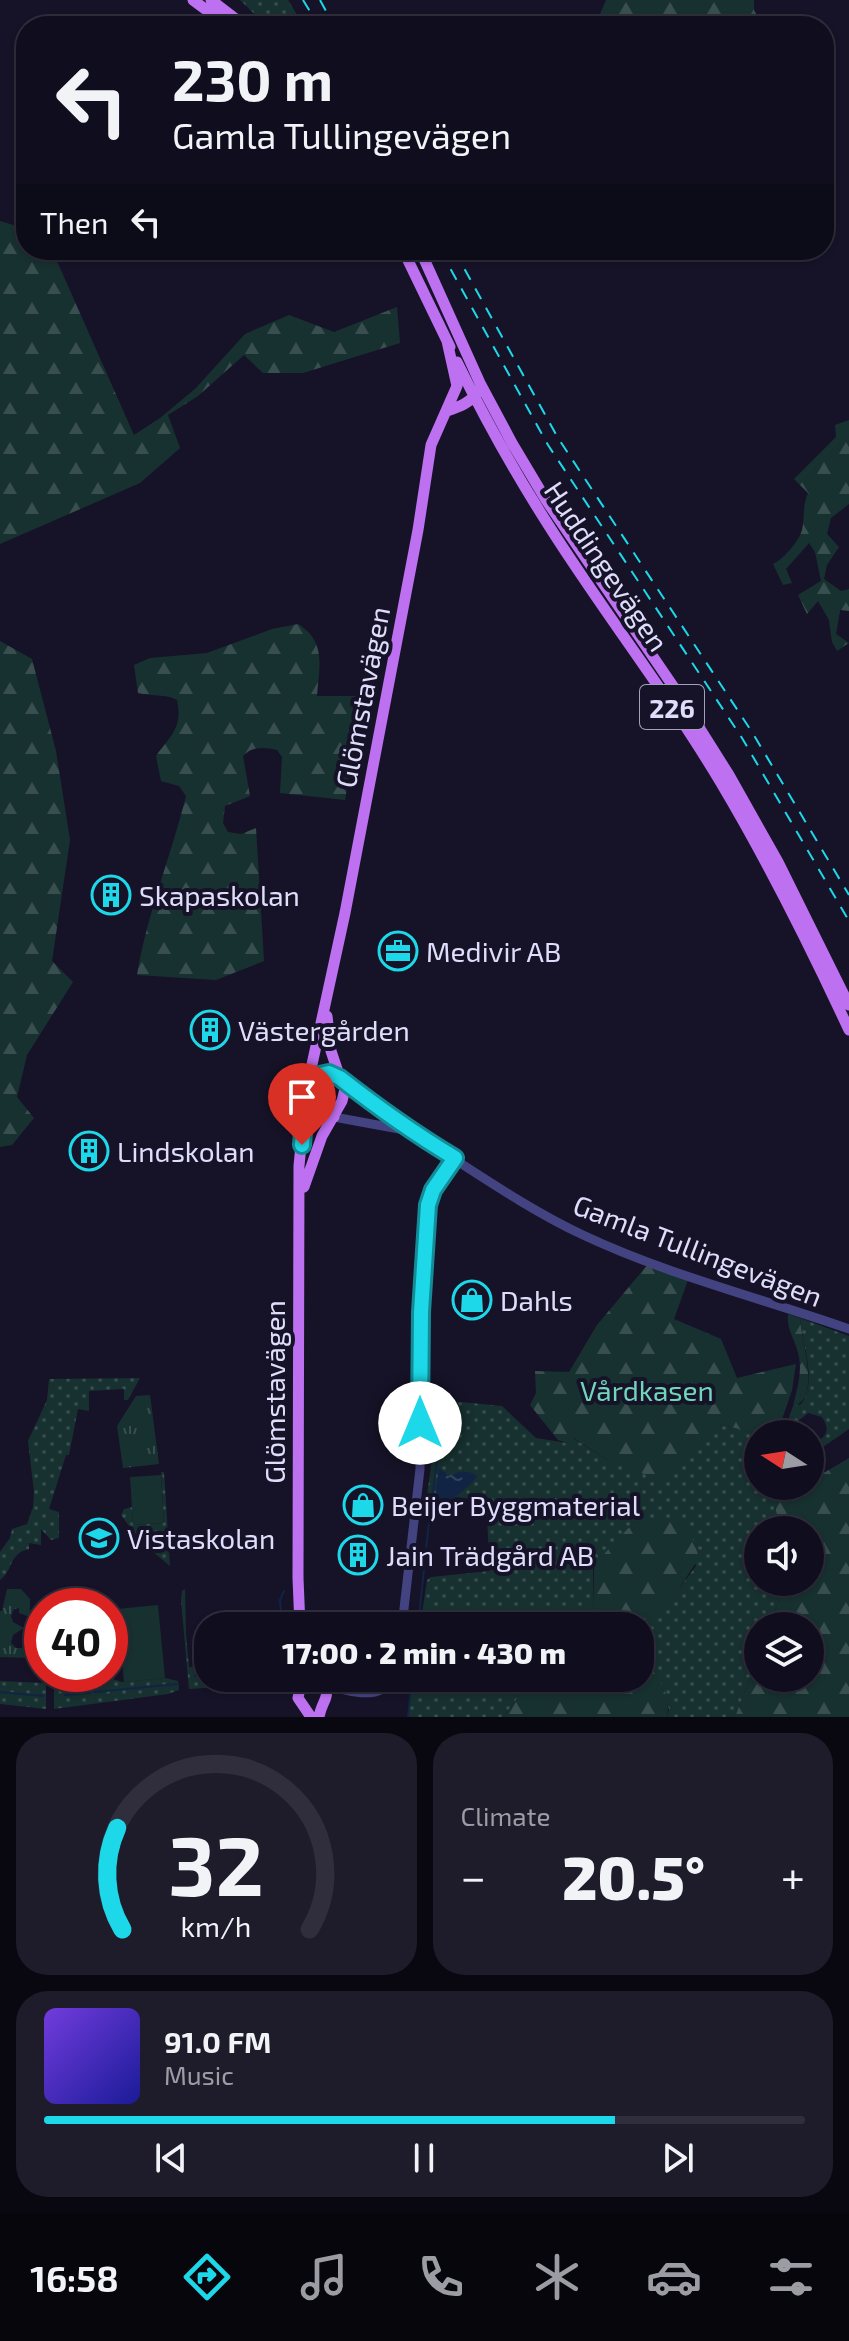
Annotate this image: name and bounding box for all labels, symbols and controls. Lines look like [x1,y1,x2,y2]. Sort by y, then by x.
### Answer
text: 230 m [172,45,333,112]
icon: left [40,48,144,152]
text: Gamla Tullingevägen [172,113,511,156]
icon: left [124,200,168,244]
text: Then [40,204,108,240]
street label: Huddingevägen [538,475,676,657]
street label: Glömstavägen [328,604,396,790]
road number: 226 [640,685,704,729]
building icon: Skapaskolan [90,874,132,916]
place label: Skapaskolan [139,878,300,912]
office icon: Medivir AB [377,930,419,972]
place label: Medivir AB [426,934,561,968]
building icon: Västergården [189,1009,231,1051]
place label: Västergården [238,1013,410,1047]
pin [268,1063,336,1145]
icon: arrive [280,1075,324,1119]
building icon: Lindskolan [68,1130,110,1172]
place label: Lindskolan [117,1134,255,1168]
street label: Gamla Tullingevägen [569,1187,827,1313]
shop icon: Dahls [451,1279,493,1321]
place label: Dahls [500,1283,573,1317]
street label: Glömstavägen [257,1300,291,1484]
park label: Vårdkasen [580,1373,714,1407]
position arrow [378,1381,462,1465]
north arrow [744,1420,824,1500]
map controls [744,1420,824,1692]
shop icon: Beijer Byggmaterial [342,1484,384,1526]
place label: Beijer Byggmaterial [391,1488,641,1522]
button: sound [744,1516,824,1596]
school or university icon: Vistaskolan [78,1517,120,1559]
place label: Vistaskolan [127,1521,275,1555]
building icon: Jain Trädgård AB [337,1534,379,1576]
place label: Jain Trädgård AB [386,1538,594,1572]
speed limit sign: 40 [24,1588,128,1692]
button: layers [744,1612,824,1692]
text: 17:00 · 2 min · 430 m [282,1634,566,1670]
text: Climate [461,1800,550,1831]
text: 32 [169,1813,264,1913]
text: 20.5° [562,1840,705,1912]
text: − [461,1849,486,1902]
text: + [781,1849,805,1902]
text: km/h [181,1908,252,1943]
text: 91.0 FM [164,2023,272,2059]
text: Music [164,2059,234,2090]
icon: previous [149,2136,193,2180]
icon: pause [402,2136,446,2180]
icon: next [656,2136,700,2180]
icon: directions [179,2249,235,2305]
icon: music [296,2249,352,2305]
icon: phone [413,2249,469,2305]
icon: climate [529,2249,585,2305]
icon: car [646,2249,702,2305]
icon: filters [763,2249,819,2305]
text: 16:58 [30,2256,119,2299]

